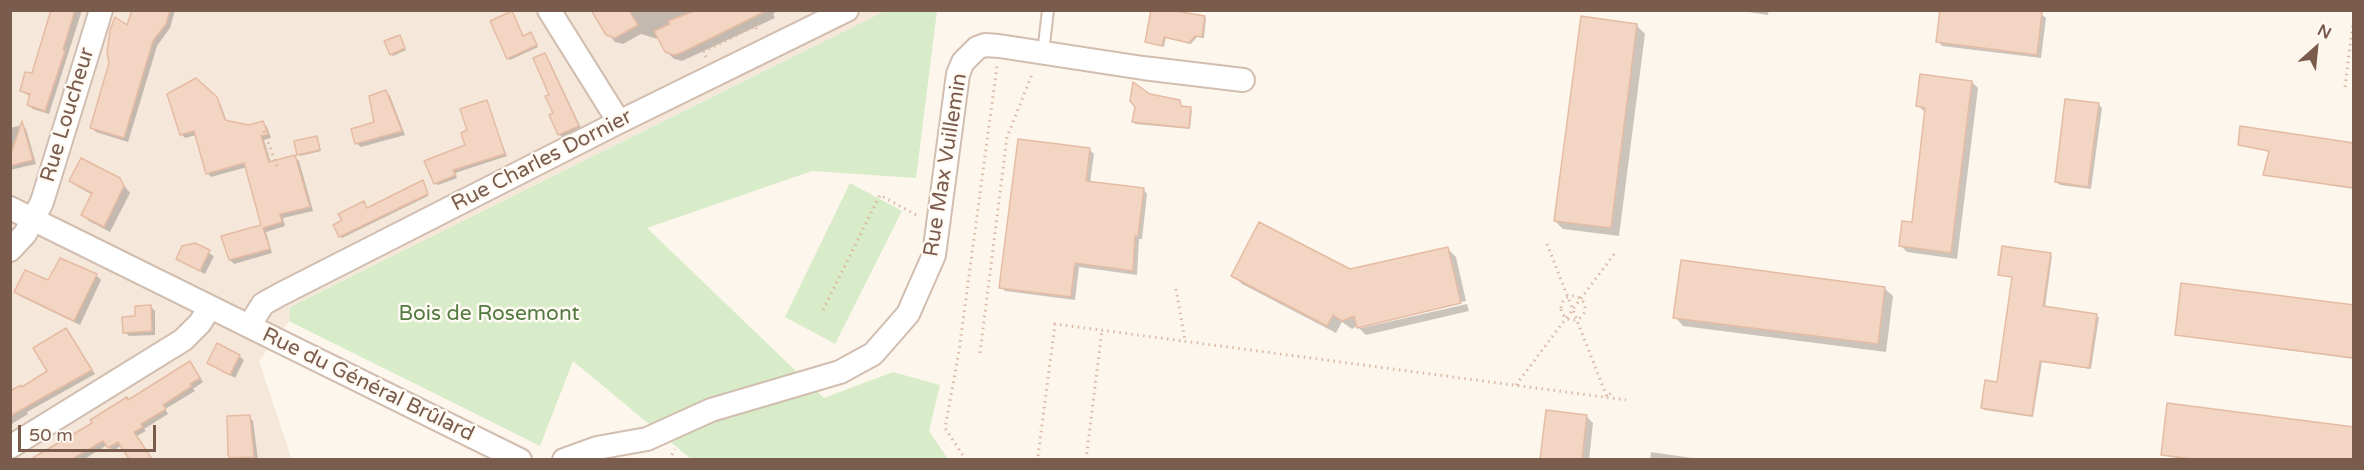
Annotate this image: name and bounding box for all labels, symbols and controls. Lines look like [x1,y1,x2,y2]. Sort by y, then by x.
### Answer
north arrow [2286,18,2346,78]
text: N [2314,20,2334,44]
street label: Rue Loucheur [36,45,100,185]
street label: Rue Max Vuillemin [919,71,973,259]
street label: Rue Charles Dornier [448,105,636,217]
park label: Bois de Rosemont [399,301,579,327]
street label: Rue du Général Brûlard [258,323,478,447]
scale bar [21,413,159,451]
text: 50 m [29,424,73,446]

